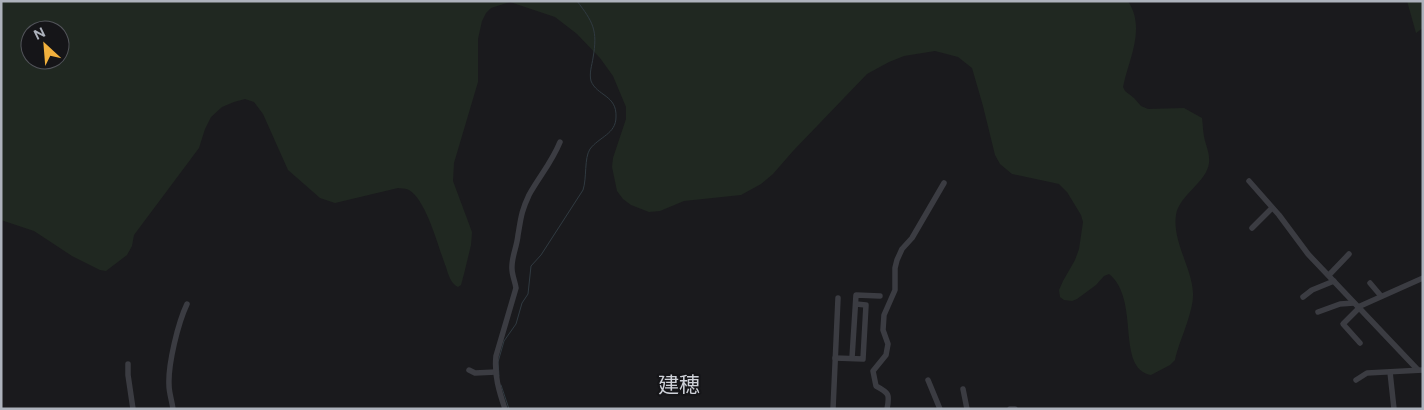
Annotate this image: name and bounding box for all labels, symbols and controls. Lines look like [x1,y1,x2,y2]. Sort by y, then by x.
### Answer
north arrow [20,20,70,70]
text: N [31,24,48,44]
district label: 建穂 [658,372,700,397]

